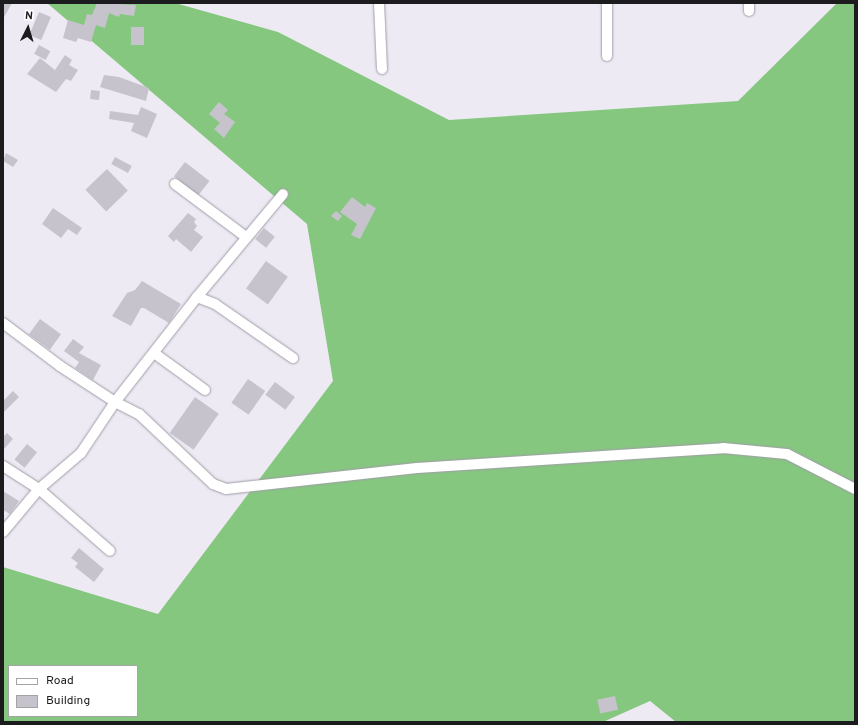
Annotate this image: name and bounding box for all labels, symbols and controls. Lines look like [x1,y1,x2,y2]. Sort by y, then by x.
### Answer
north arrow [8,8,48,48]
text: N [24,9,34,23]
legend [8,665,138,717]
text: Road [46,673,74,689]
text: Building [46,693,90,709]

